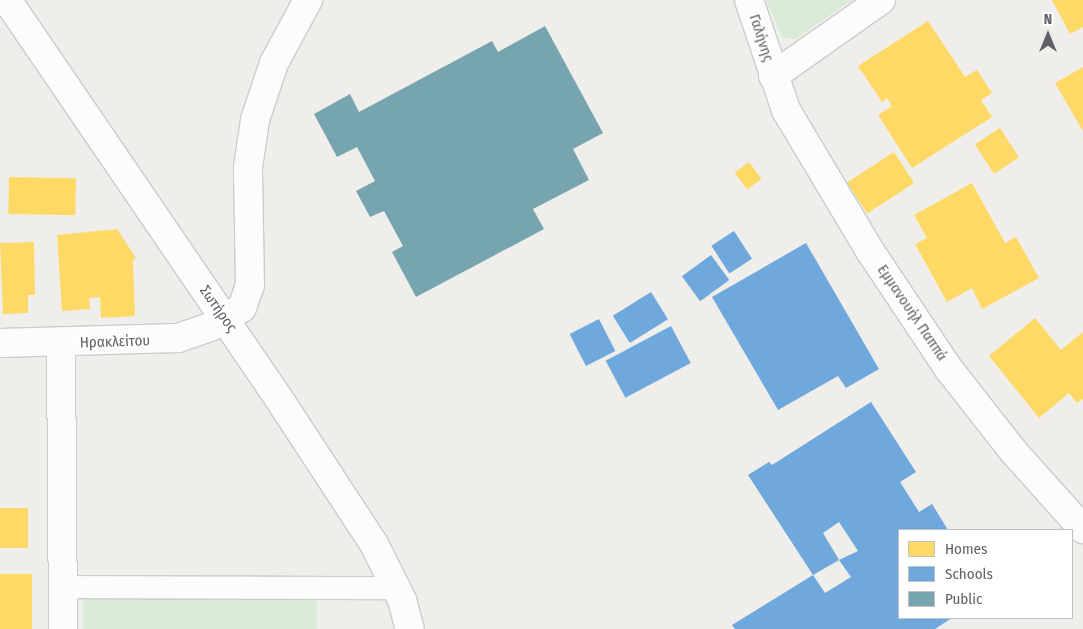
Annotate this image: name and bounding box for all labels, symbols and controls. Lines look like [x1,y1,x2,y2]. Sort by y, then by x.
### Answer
north arrow [1023,10,1073,60]
text: N [1044,11,1052,28]
street label: Γαλήνης [745,12,777,64]
street label: Εμμανουήλ Παππά [873,261,951,365]
street label: Σωτήρος [196,282,240,336]
street label: Ηρακλείτου [80,332,150,352]
legend [898,529,1073,619]
text: Homes [945,540,987,558]
text: Schools [945,565,993,583]
text: Public [945,590,982,608]

